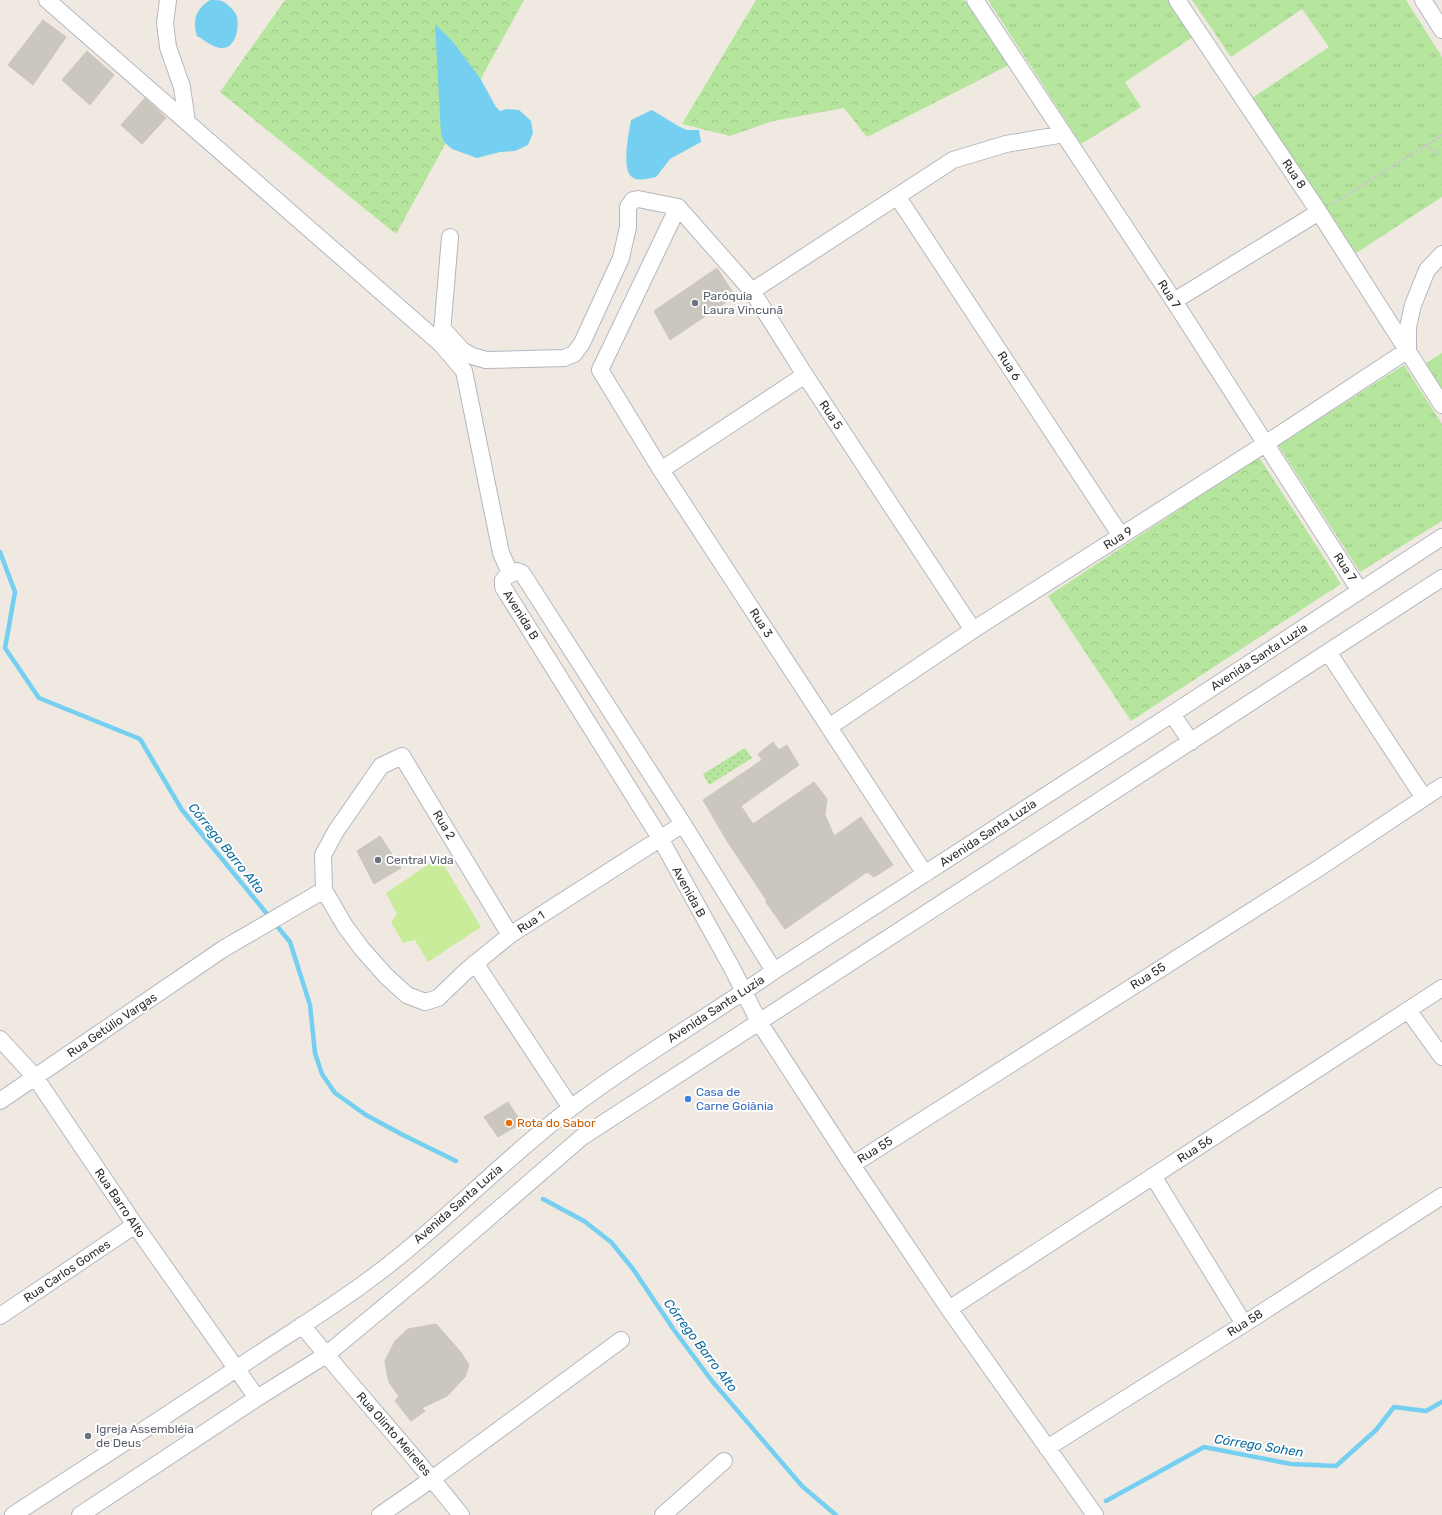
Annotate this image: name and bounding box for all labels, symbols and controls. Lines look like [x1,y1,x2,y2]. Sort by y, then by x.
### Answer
street label: Rua 8 [1279,157,1309,191]
street label: Rua 7 [1155,277,1183,311]
place label: Paróquia Laura Vincunã [703,289,783,317]
marker: Paróquia Laura Vincunã [690,298,700,308]
street label: Rua 6 [994,349,1024,383]
street label: Rua 5 [816,398,846,432]
street label: Rua 9 [1101,524,1135,552]
street label: Rua 7 [1331,550,1359,584]
street label: Avenida B [500,588,542,642]
street label: Rua 3 [746,606,776,640]
street label: Avenida Santa Luzia [1208,620,1310,694]
street label: Avenida Santa Luzia [937,796,1039,870]
water label: Córrego Barro Alto [185,800,268,897]
street label: Rua 2 [430,808,458,842]
place label: Central Vida [386,853,454,867]
marker: Central Vida [373,855,383,865]
street label: Avenida B [669,864,709,920]
street label: Rua 1 [515,908,547,936]
street label: Rua 55 [1128,960,1168,992]
street label: Avenida Santa Luzia [665,972,767,1046]
street label: Rua Getúlio Vargas [65,990,159,1060]
place label: Casa de Carne Goiânia [696,1085,774,1113]
marker: Casa de Carne Goiânia [683,1094,693,1104]
place label: Rota do Sabor [517,1116,596,1130]
marker: Rota do Sabor [504,1118,514,1128]
street label: Rua 56 [1175,1133,1215,1165]
street label: Rua 55 [855,1134,895,1166]
street label: Avenida Santa Luzia [411,1162,505,1246]
street label: Rua Barro Alto [92,1166,148,1240]
street label: Rua Carlos Gomes [21,1237,113,1305]
water label: Córrego Barro Alto [660,1296,740,1395]
street label: Rua 58 [1225,1307,1265,1339]
street label: Rua Olinto Meireles [354,1389,434,1479]
place label: Igreja Assembléia de Deus [96,1422,194,1450]
marker: Igreja Assembléia de Deus [83,1431,93,1441]
water label: Córrego Sohen [1213,1431,1305,1461]

